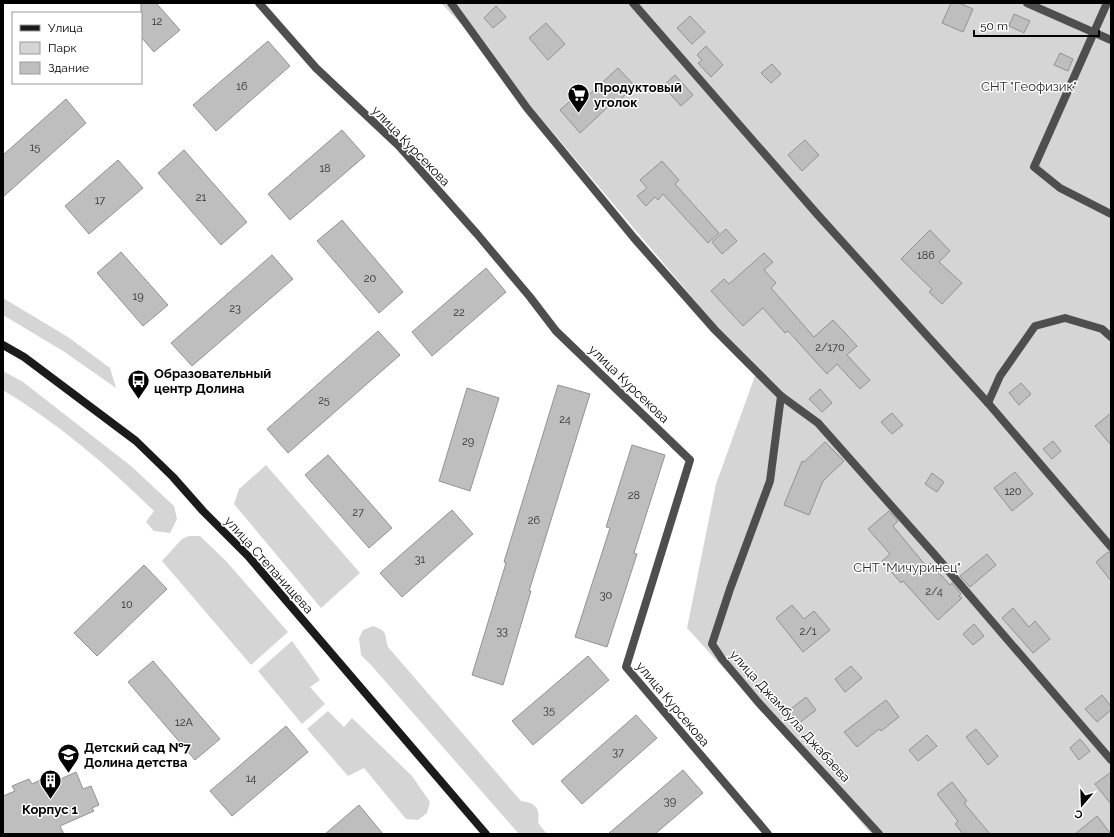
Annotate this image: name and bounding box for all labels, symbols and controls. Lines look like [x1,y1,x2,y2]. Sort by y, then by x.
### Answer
legend [12,12,142,84]
scale bar [974,12,1099,38]
house number: 12 [152,15,162,28]
text: 50 m [980,19,1008,33]
text: Улица [48,21,83,35]
text: Парк [48,41,77,55]
text: Здание [48,61,89,75]
park label: СНТ "Геофизик" [981,79,1077,94]
house number: 16 [236,80,248,93]
place label: Продуктовый уголок [594,80,682,110]
supermarket icon: Продуктовый уголок [565,81,591,114]
street label: улица Курсекова [369,103,453,189]
house number: 15 [30,141,40,154]
house number: 18 [319,162,331,175]
house number: 21 [196,191,207,204]
house number: 17 [95,194,105,207]
house number: 186 [917,249,935,262]
house number: 20 [364,272,376,285]
house number: 19 [132,290,144,303]
house number: 23 [229,302,241,315]
house number: 22 [453,306,465,319]
house number: 2/170 [815,341,845,354]
street label: улица Курсекова [586,342,672,426]
place label: Образовательный центр Долина [154,366,271,396]
bus stop icon: Образовательный центр Долина [125,367,151,400]
house number: 25 [318,394,330,407]
house number: 24 [559,413,571,426]
house number: 29 [462,435,474,448]
house number: 120 [1004,485,1022,498]
house number: 28 [628,489,640,502]
house number: 27 [352,506,364,519]
street label: улица Степанищева [222,514,316,616]
house number: 26 [528,514,541,527]
house number: 31 [415,553,426,566]
park label: СНТ "Мичуринец" [853,560,961,575]
house number: 2/4 [925,585,943,598]
house number: 30 [600,589,613,602]
house number: 10 [121,598,133,611]
house number: 33 [496,625,508,638]
house number: 2/1 [800,625,817,638]
street label: улица Джамбула Джабаева [727,647,853,785]
street label: улица Курсекова [633,659,713,749]
house number: 35 [543,704,555,717]
house number: 12А [175,716,194,729]
place label: Детский сад №7 Долина детства [84,740,191,770]
school or university icon: Детский сад №7 Долина детства [56,741,82,774]
house number: 37 [612,746,624,759]
building icon: Корпус 1 [37,768,63,801]
house number: 14 [246,772,256,785]
north arrow [1062,785,1102,825]
house number: 39 [664,795,676,808]
place label: Корпус 1 [22,802,79,817]
text: С [1073,806,1085,821]

